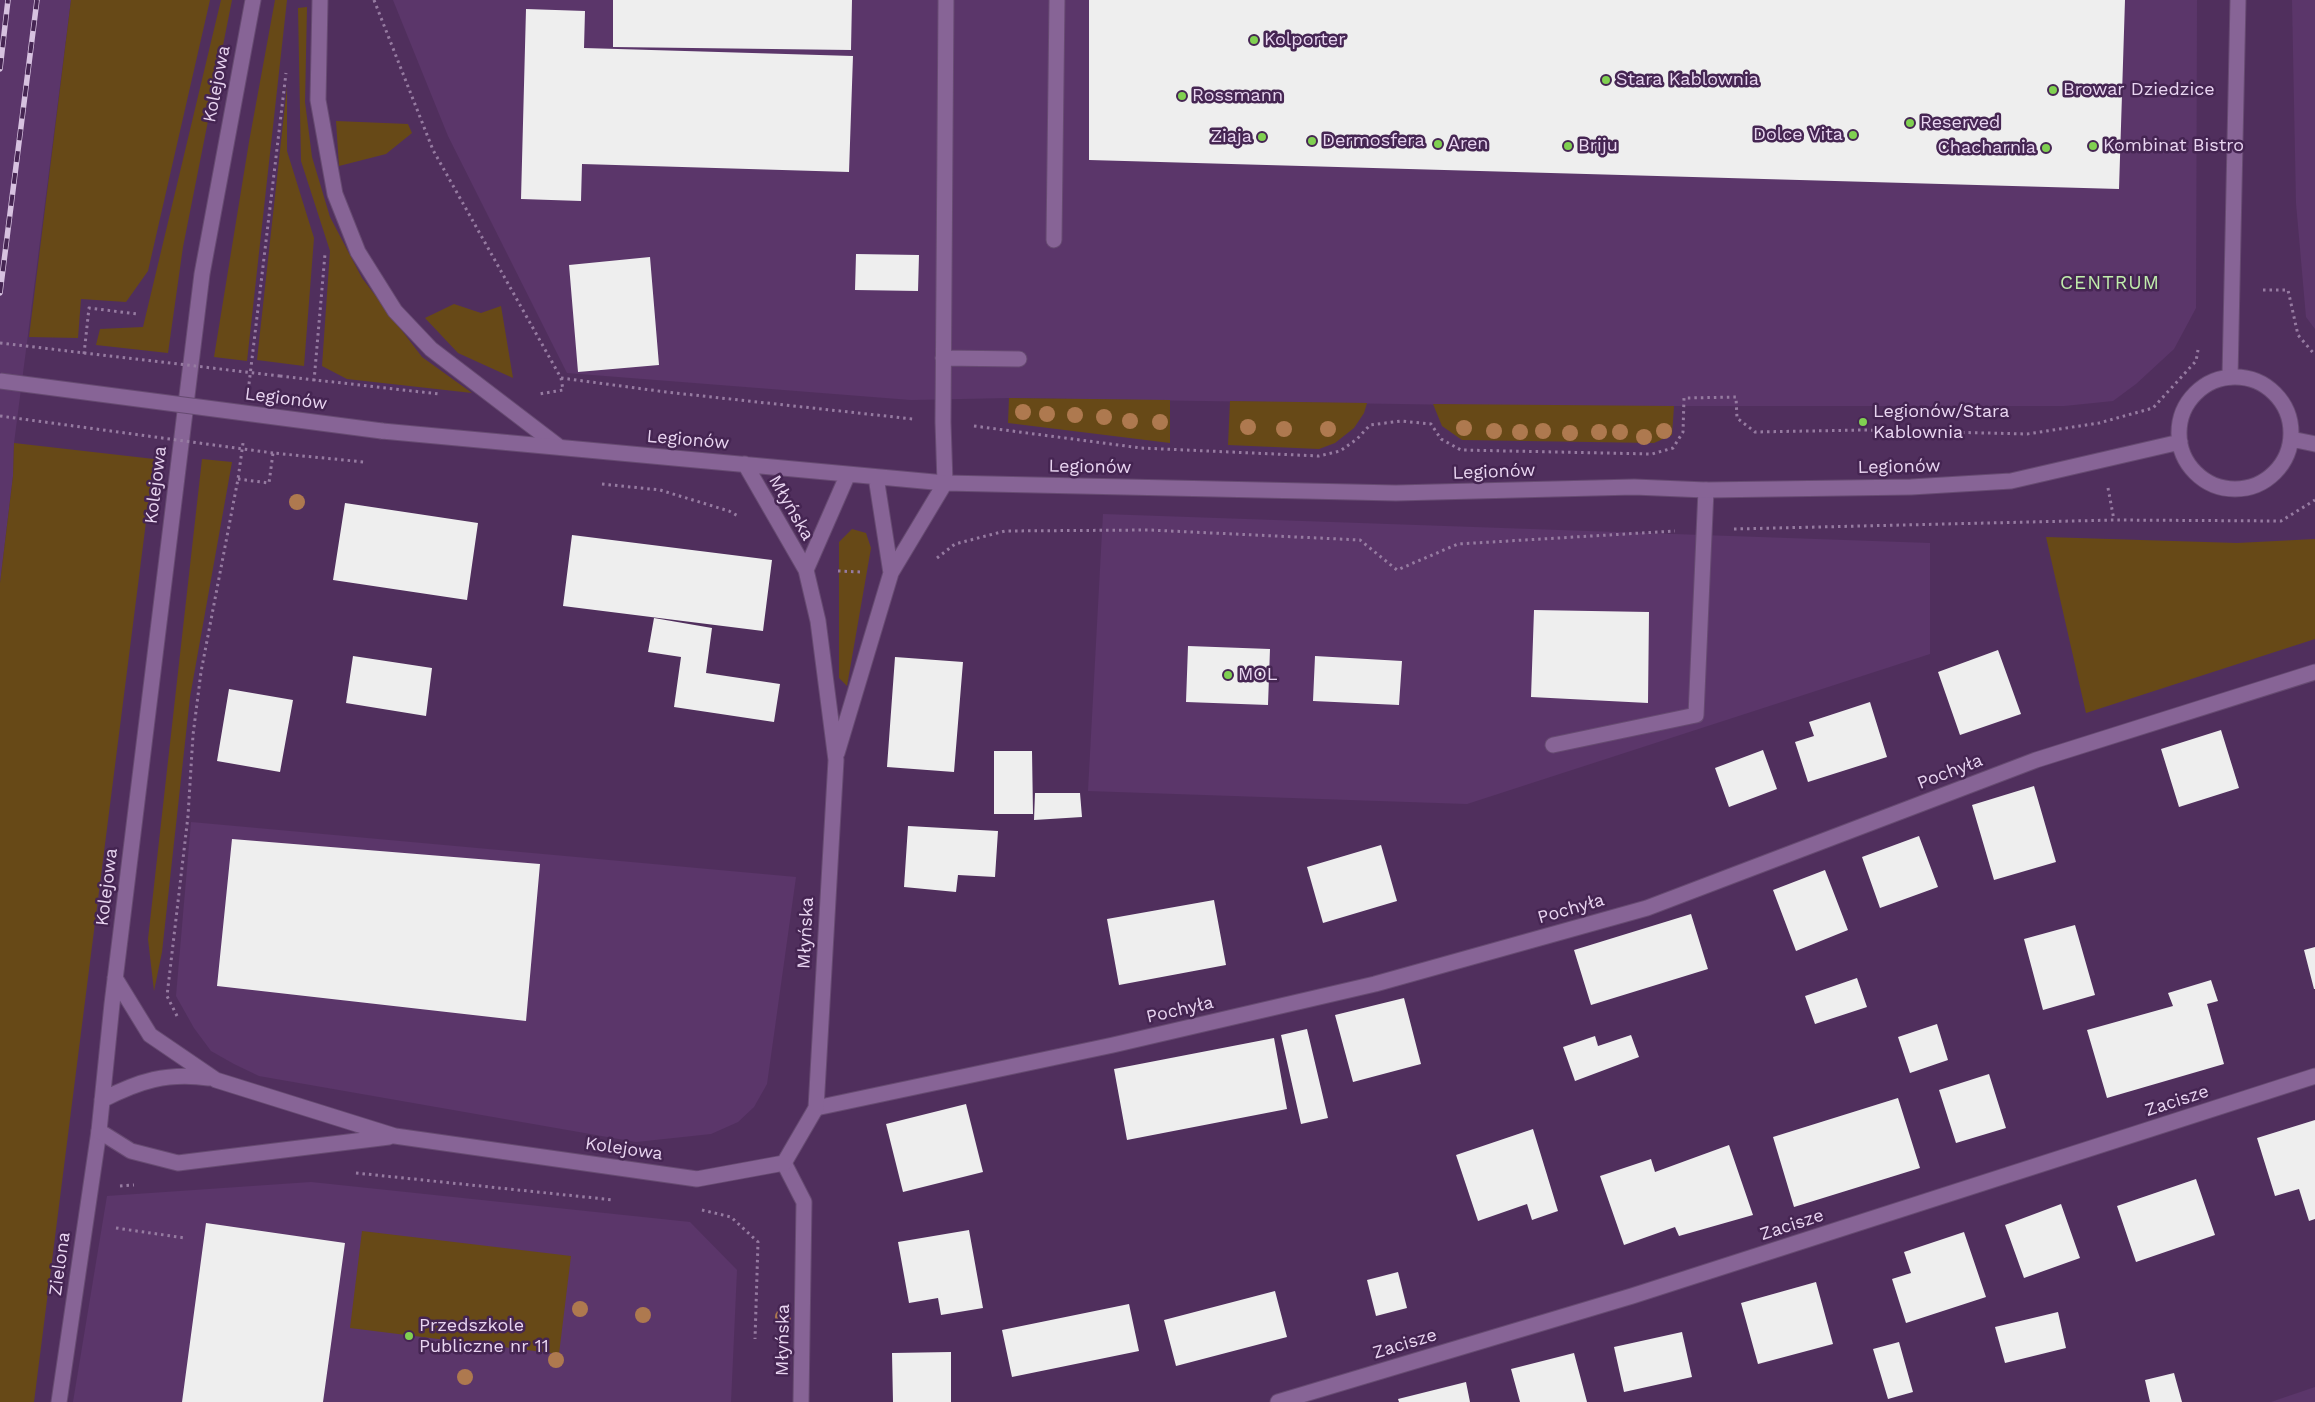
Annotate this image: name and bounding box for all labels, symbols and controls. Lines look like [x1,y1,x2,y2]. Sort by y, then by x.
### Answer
place label: Kolporter [1264,29,1346,51]
marker: Kolporter [1248,34,1260,46]
street label: Kolejowa [199,44,235,124]
place label: Stara Kablownia [1616,69,1759,91]
marker: Stara Kablownia [1600,74,1612,86]
place label: Browar Dziedzice [2063,79,2215,101]
marker: Browar Dziedzice [2047,84,2059,96]
place label: Rossmann [1192,85,1283,107]
marker: Rossmann [1176,90,1188,102]
place label: Reserved [1920,112,2000,134]
marker: Reserved [1904,117,1916,129]
place label: Dolce Vita [1753,124,1843,146]
place label: Ziaja [1211,126,1252,148]
marker: Dolce Vita [1847,129,1859,141]
place label: Dermosfera [1322,130,1425,152]
marker: Ziaja [1256,131,1268,143]
place label: Aren [1448,133,1488,155]
marker: Dermosfera [1306,135,1318,147]
place label: Briju [1578,135,1618,157]
place label: Kombinat Bistro [2103,135,2244,157]
place label: Chacharnia [1937,137,2036,159]
marker: Aren [1432,138,1444,150]
marker: Briju [1562,140,1574,152]
marker: Kombinat Bistro [2087,140,2099,152]
marker: Chacharnia [2040,142,2052,154]
district label: CENTRUM [2059,272,2161,294]
street label: Legionów [244,383,328,415]
place label: Legionów/Stara Kablownia [1873,401,2009,444]
marker: Legionów/Stara Kablownia [1857,416,1869,428]
street label: Legionów [646,426,730,454]
street label: Kolejowa [141,445,171,525]
street label: Legionów [1048,455,1132,479]
street label: Legionów [1857,455,1941,479]
street label: Legionów [1452,460,1536,484]
street label: Młyńska [764,471,818,545]
place label: MOL [1238,664,1278,686]
marker: MOL [1222,669,1234,681]
street label: Pochyła [1914,750,1986,794]
street label: Kolejowa [92,847,122,927]
street label: Pochyła [1535,889,1607,929]
street label: Młyńska [793,896,819,970]
street label: Pochyła [1144,992,1216,1028]
street label: Zacisze [2142,1081,2212,1121]
street label: Kolejowa [584,1133,664,1165]
street label: Zacisze [1757,1205,1827,1245]
street label: Zielona [45,1231,75,1297]
street label: Młyńska [772,1304,794,1376]
place label: Przedszkole Publiczne nr 11 [419,1315,549,1358]
street label: Zacisze [1370,1324,1440,1364]
marker: Przedszkole Publiczne nr 11 [403,1330,415,1342]

